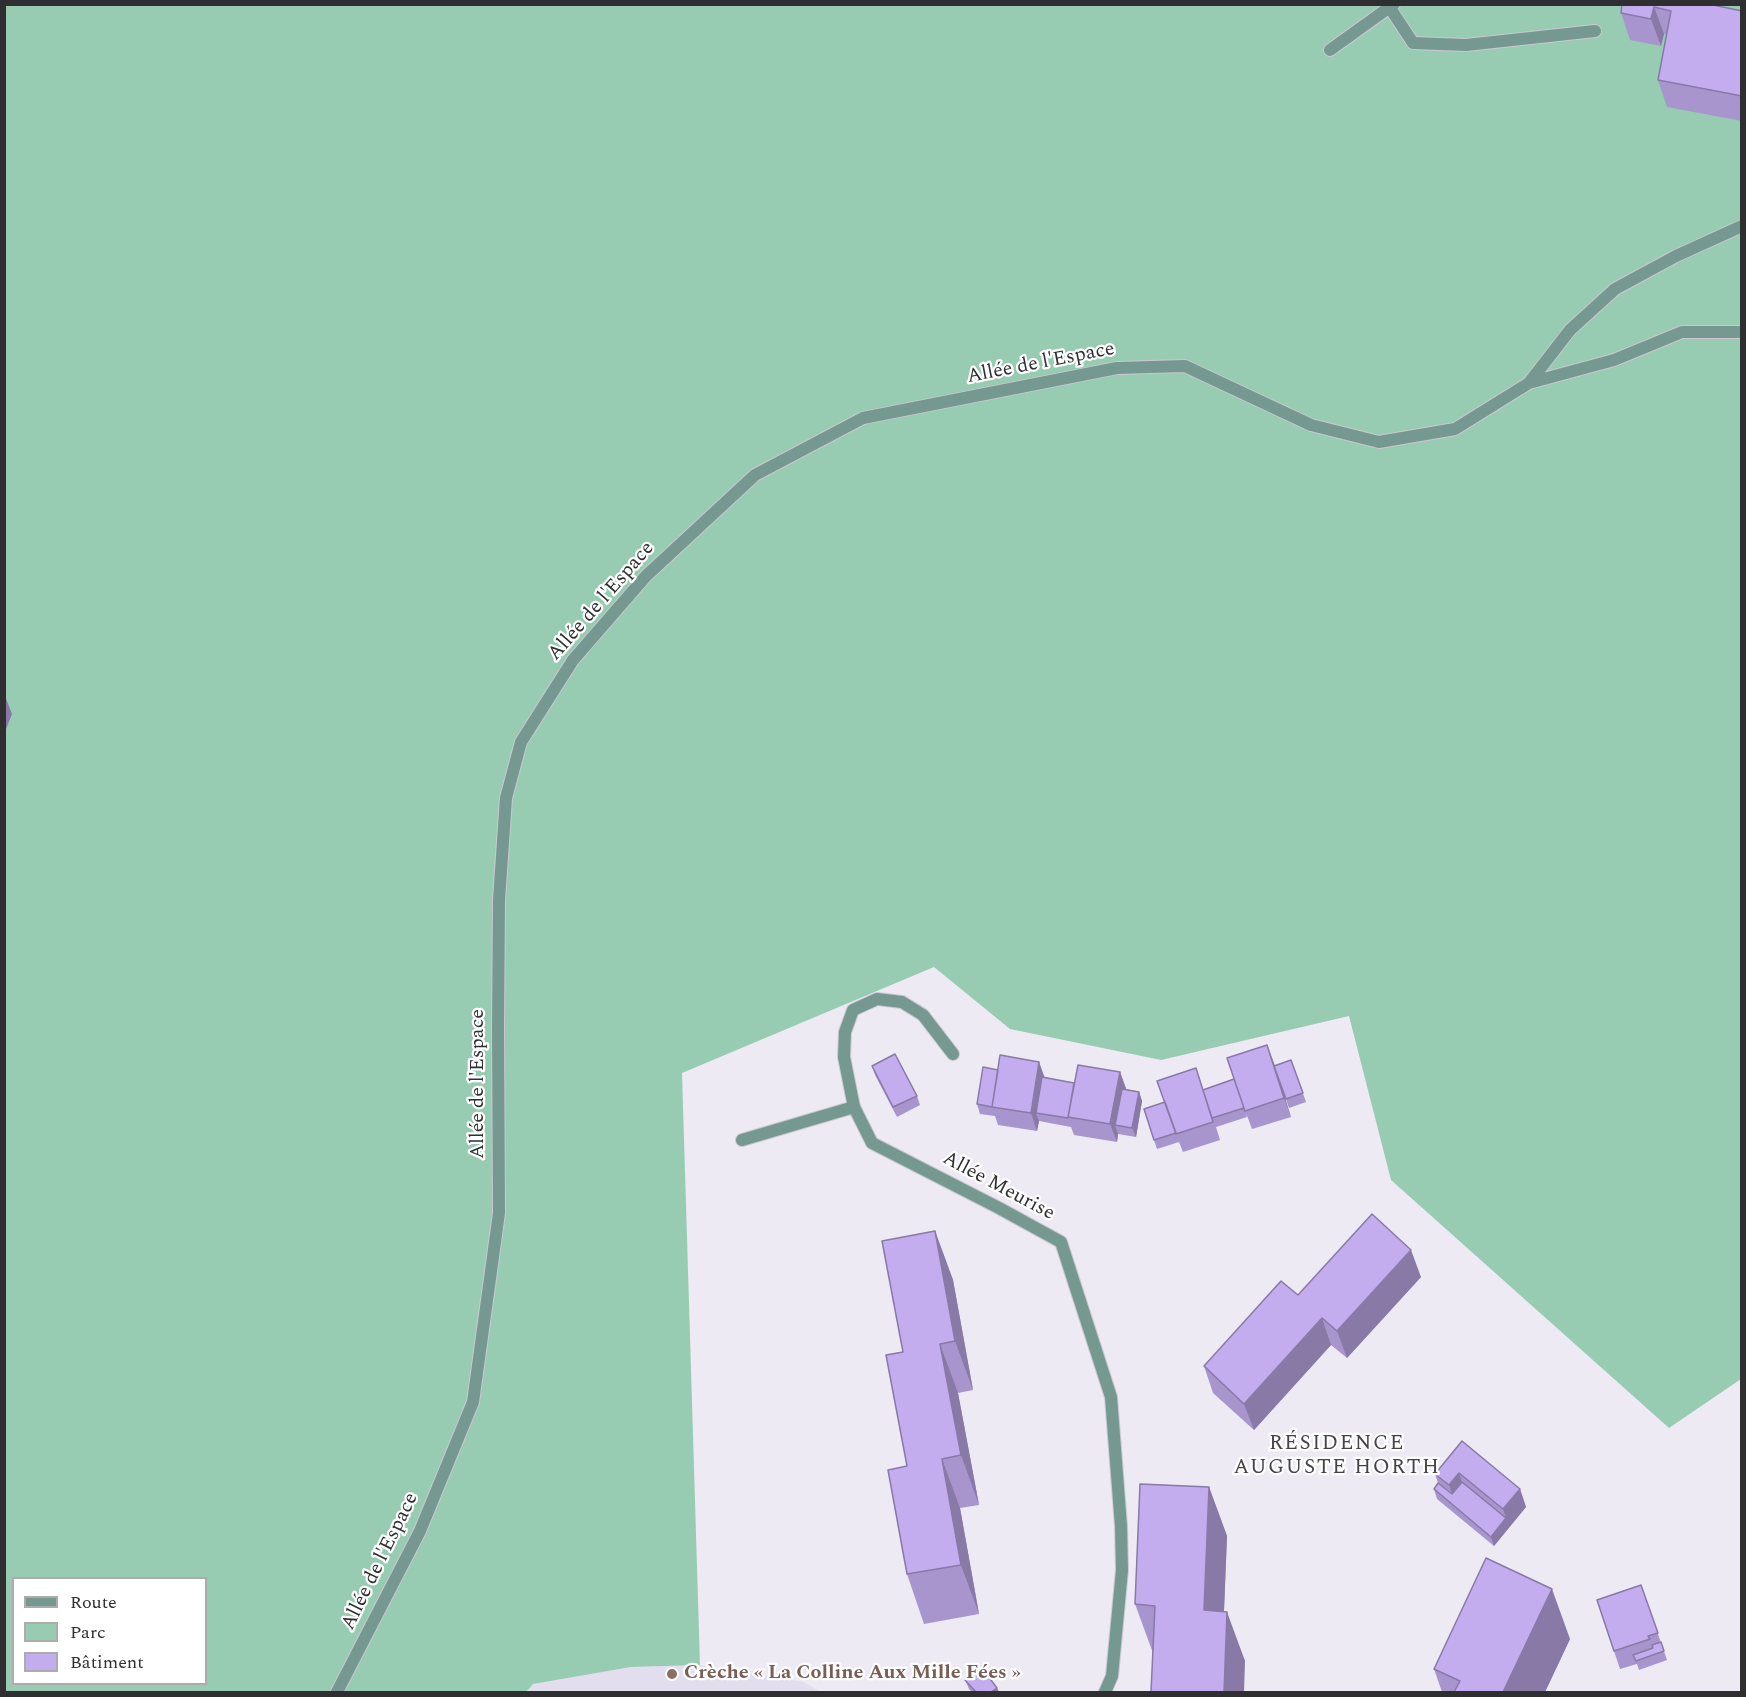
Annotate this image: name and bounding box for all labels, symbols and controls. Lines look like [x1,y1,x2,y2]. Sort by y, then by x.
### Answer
street label: Allée de l'Espace [965,338,1117,390]
street label: Allée de l'Espace [544,538,660,666]
street label: Allée de l'Espace [467,1009,491,1159]
street label: Allée Meurise [938,1147,1058,1227]
district label: RÉSIDENCE AUGUSTE HORTH [1233,1432,1441,1482]
street label: Allée de l'Espace [337,1489,425,1635]
legend [12,1577,207,1685]
text: Route [70,1589,117,1616]
text: Parc [70,1619,106,1646]
text: Bâtiment [70,1649,144,1676]
place label: Crèche « La Colline Aux Mille Fées » [684,1662,1021,1686]
marker: Crèche « La Colline Aux Mille Fées » [665,1667,679,1681]

